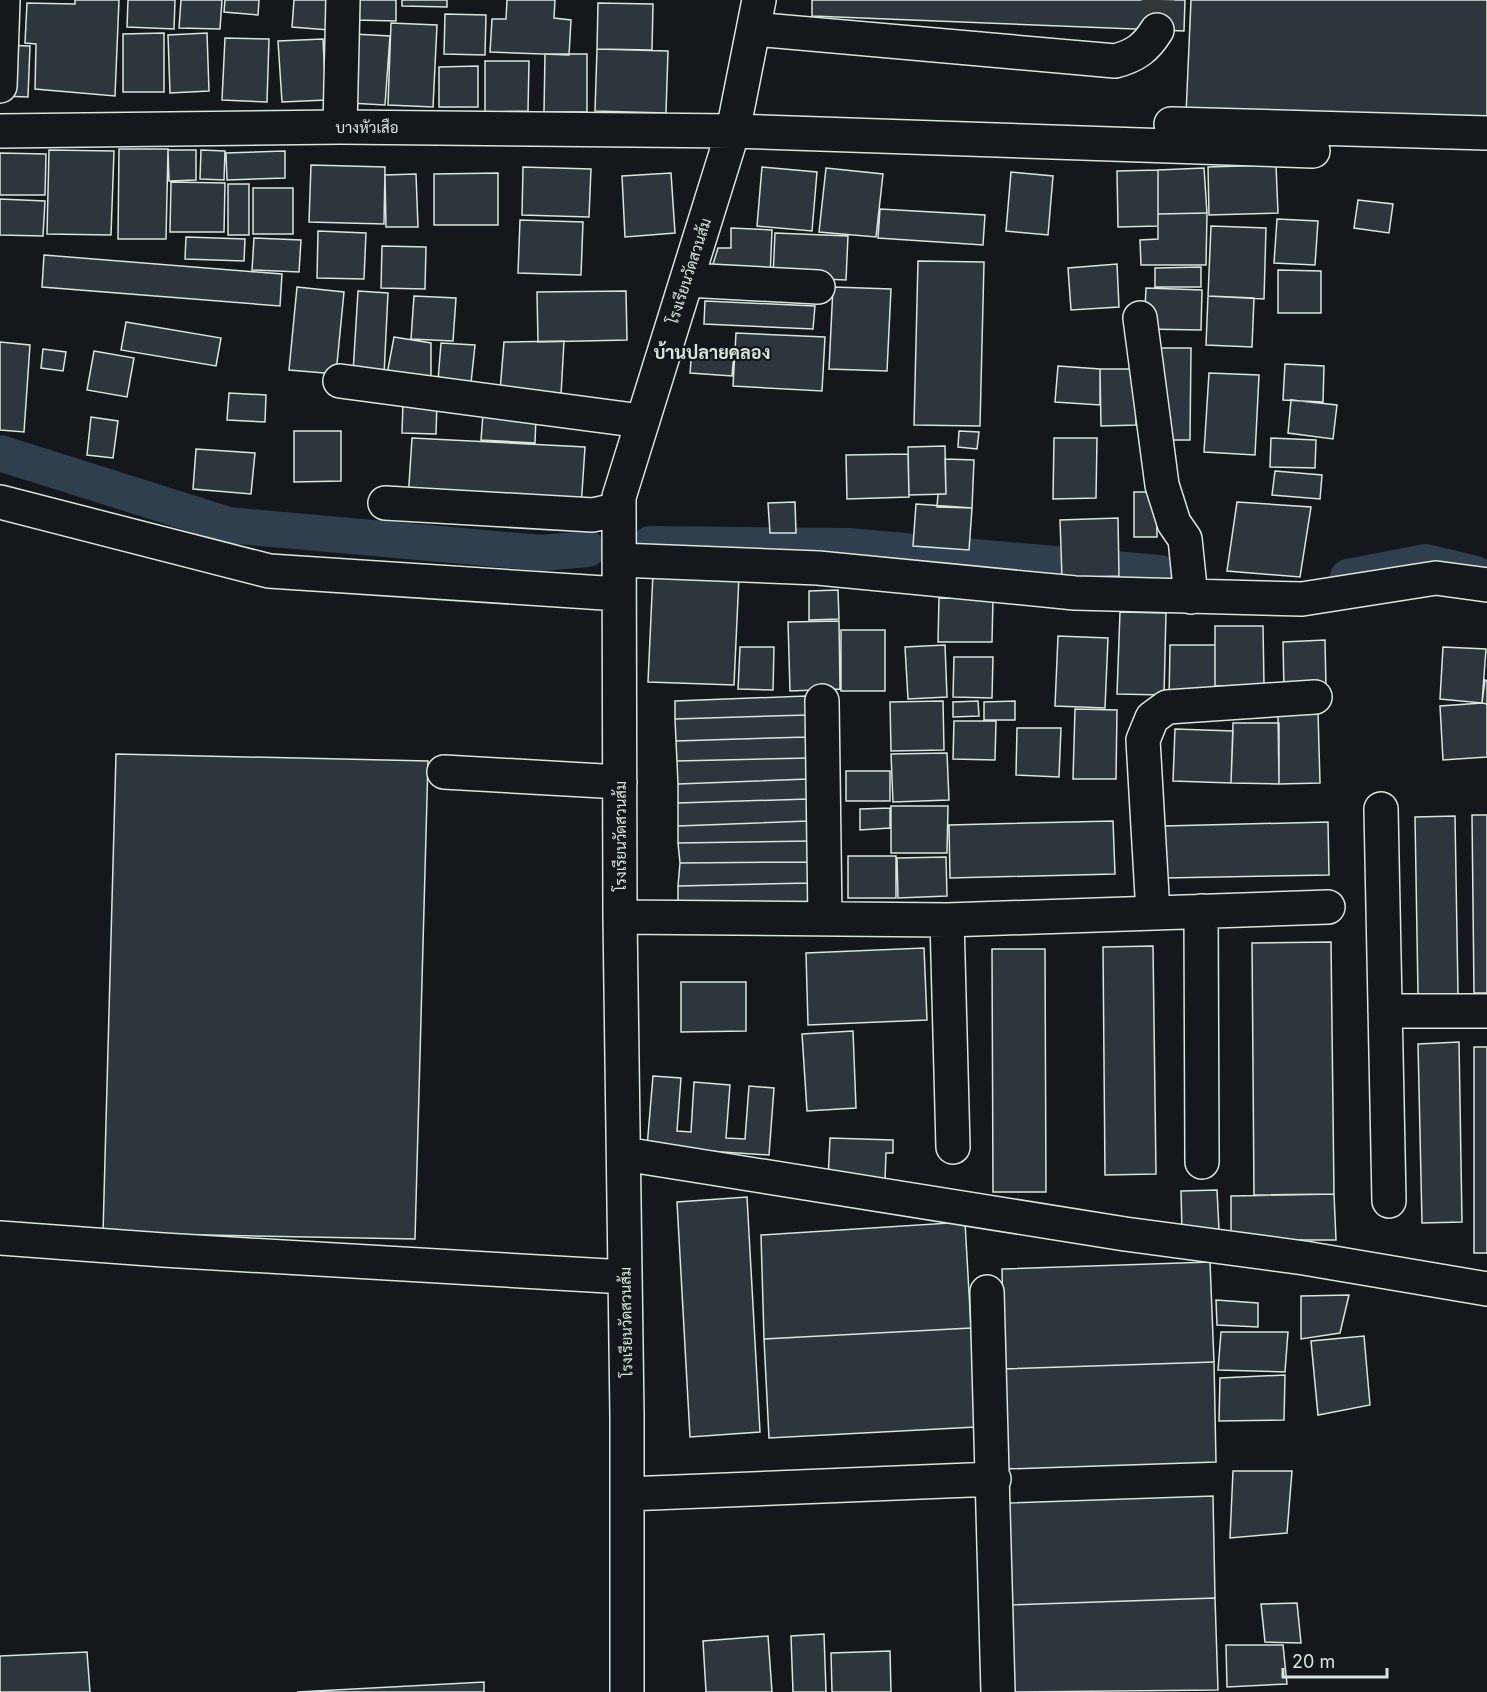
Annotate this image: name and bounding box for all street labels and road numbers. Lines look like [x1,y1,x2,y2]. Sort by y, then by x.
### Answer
street label: บางหัวเสือ [335,118,399,137]
street label: โรงเรียนวัดสวนส้ม [663,216,715,327]
street label: โรงเรียนวัดสวนส้ม [611,781,630,892]
street label: โรงเรียนวัดสวนส้ม [616,1267,636,1378]

